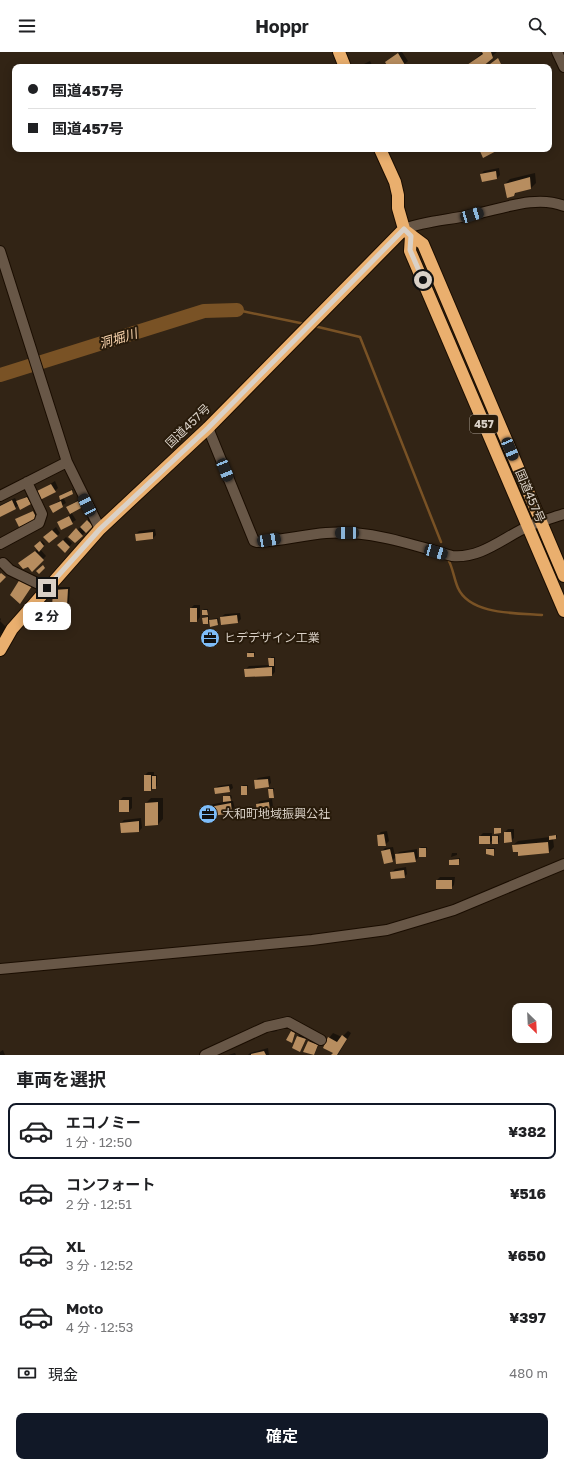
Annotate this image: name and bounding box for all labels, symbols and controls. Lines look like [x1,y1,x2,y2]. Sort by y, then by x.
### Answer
icon: menu [16,15,38,37]
text: Hoppr [255,15,309,37]
icon: search [526,15,548,37]
text: 国道457号 [52,81,124,99]
text: 国道457号 [52,119,124,137]
car [459,206,485,224]
route start [414,271,432,289]
water label: 洞堀川 [97,324,141,351]
street label: 国道457号 [162,401,213,451]
road number: 457 [470,415,498,433]
car [500,436,520,462]
car [215,457,235,483]
street label: 国道457号 [512,467,548,525]
car [76,492,98,518]
car [335,527,359,539]
car [256,532,282,548]
car [423,543,449,561]
route end [38,579,56,597]
callout: 2 分 [23,602,71,630]
text: 2 分 [35,608,59,624]
office icon: ヒデデザイン工業 [199,627,221,649]
place label: ヒデデザイン工業 [224,630,320,645]
office icon: 大和町地域振興公社 [197,803,219,825]
place label: 大和町地域振興公社 [222,806,330,821]
north arrow [512,1003,552,1043]
map controls [512,1003,552,1043]
text: 車両を選択 [16,1068,106,1090]
icon: car [18,1113,54,1149]
text: エコノミー [66,1113,141,1131]
text: ¥382 [508,1122,546,1140]
text: 1 分 · 12:50 [66,1134,132,1150]
icon: car [18,1175,54,1211]
text: コンフォート [66,1175,156,1193]
text: ¥516 [510,1184,546,1202]
text: 2 分 · 12:51 [66,1196,132,1212]
icon: car [18,1237,54,1273]
text: XL [66,1237,85,1255]
text: ¥650 [508,1246,546,1264]
text: 3 分 · 12:52 [66,1257,133,1273]
icon: car [18,1299,54,1335]
text: Moto [66,1299,103,1317]
text: ¥397 [509,1308,546,1326]
text: 4 分 · 12:53 [66,1319,133,1335]
icon: cash [16,1362,38,1384]
text: 現金 [48,1365,78,1383]
text: 480 m [509,1365,548,1381]
button: 確定 [16,1413,548,1459]

